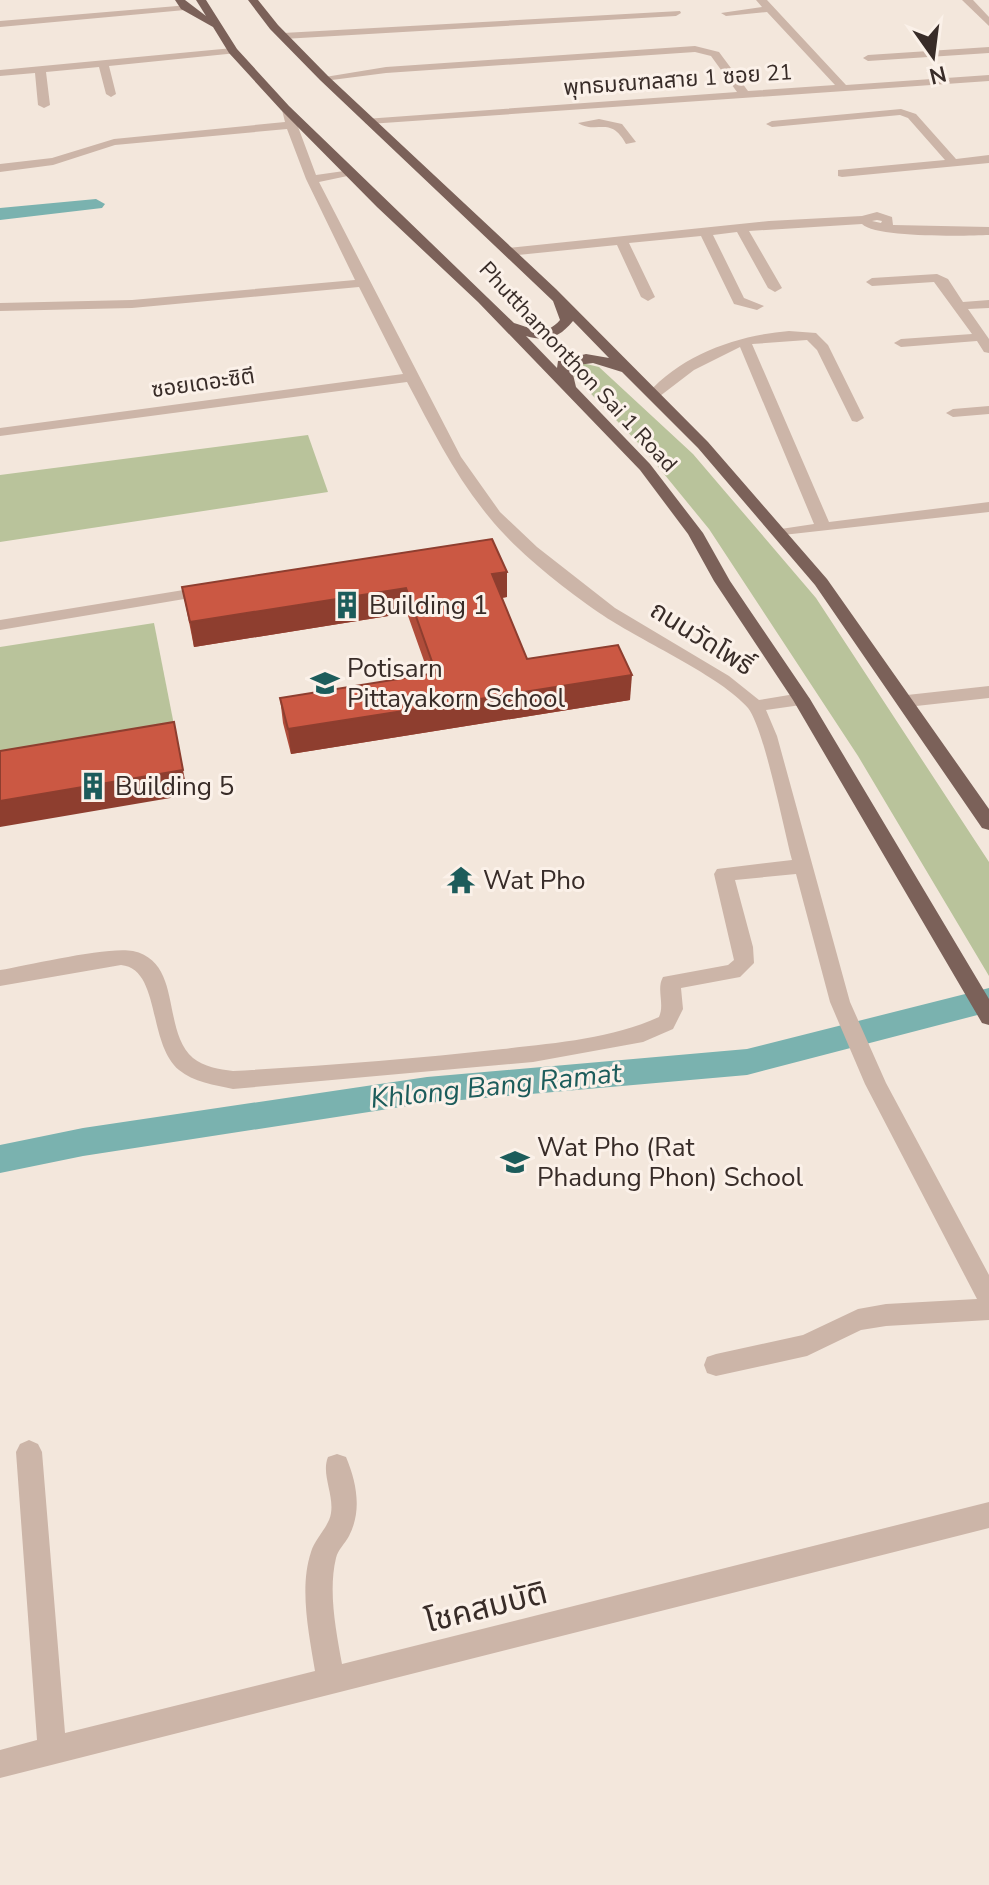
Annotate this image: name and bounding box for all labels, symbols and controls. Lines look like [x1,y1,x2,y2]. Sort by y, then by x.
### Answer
north arrow [893,16,973,96]
street label: พุทธมณฑลสาย 1 ซอย 21 [562,57,794,103]
text: N [926,58,949,91]
street label: Phutthamonthon Sai 1 Road [472,255,684,479]
street label: ซอยเดอะซิตี [149,361,257,405]
place label: Building 1 [369,588,488,623]
building icon: Building 1 [332,590,362,620]
street label: ถนนวัดโพธิ์ [644,592,761,684]
place label: Potisarn Pittayakorn School [347,651,565,716]
school or university icon: Potisarn Pittayakorn School [310,668,340,698]
place label: Building 5 [115,769,234,804]
building icon: Building 5 [78,771,108,801]
place label: Wat Pho [483,863,585,898]
temple icon: Wat Pho [446,865,476,895]
water label: Khlong Bang Ramat [369,1054,624,1118]
place label: Wat Pho (Rat Phadung Phon) School [537,1130,804,1195]
school or university icon: Wat Pho (Rat Phadung Phon) School [500,1147,530,1177]
street label: โชคสมบัติ [420,1571,552,1643]

